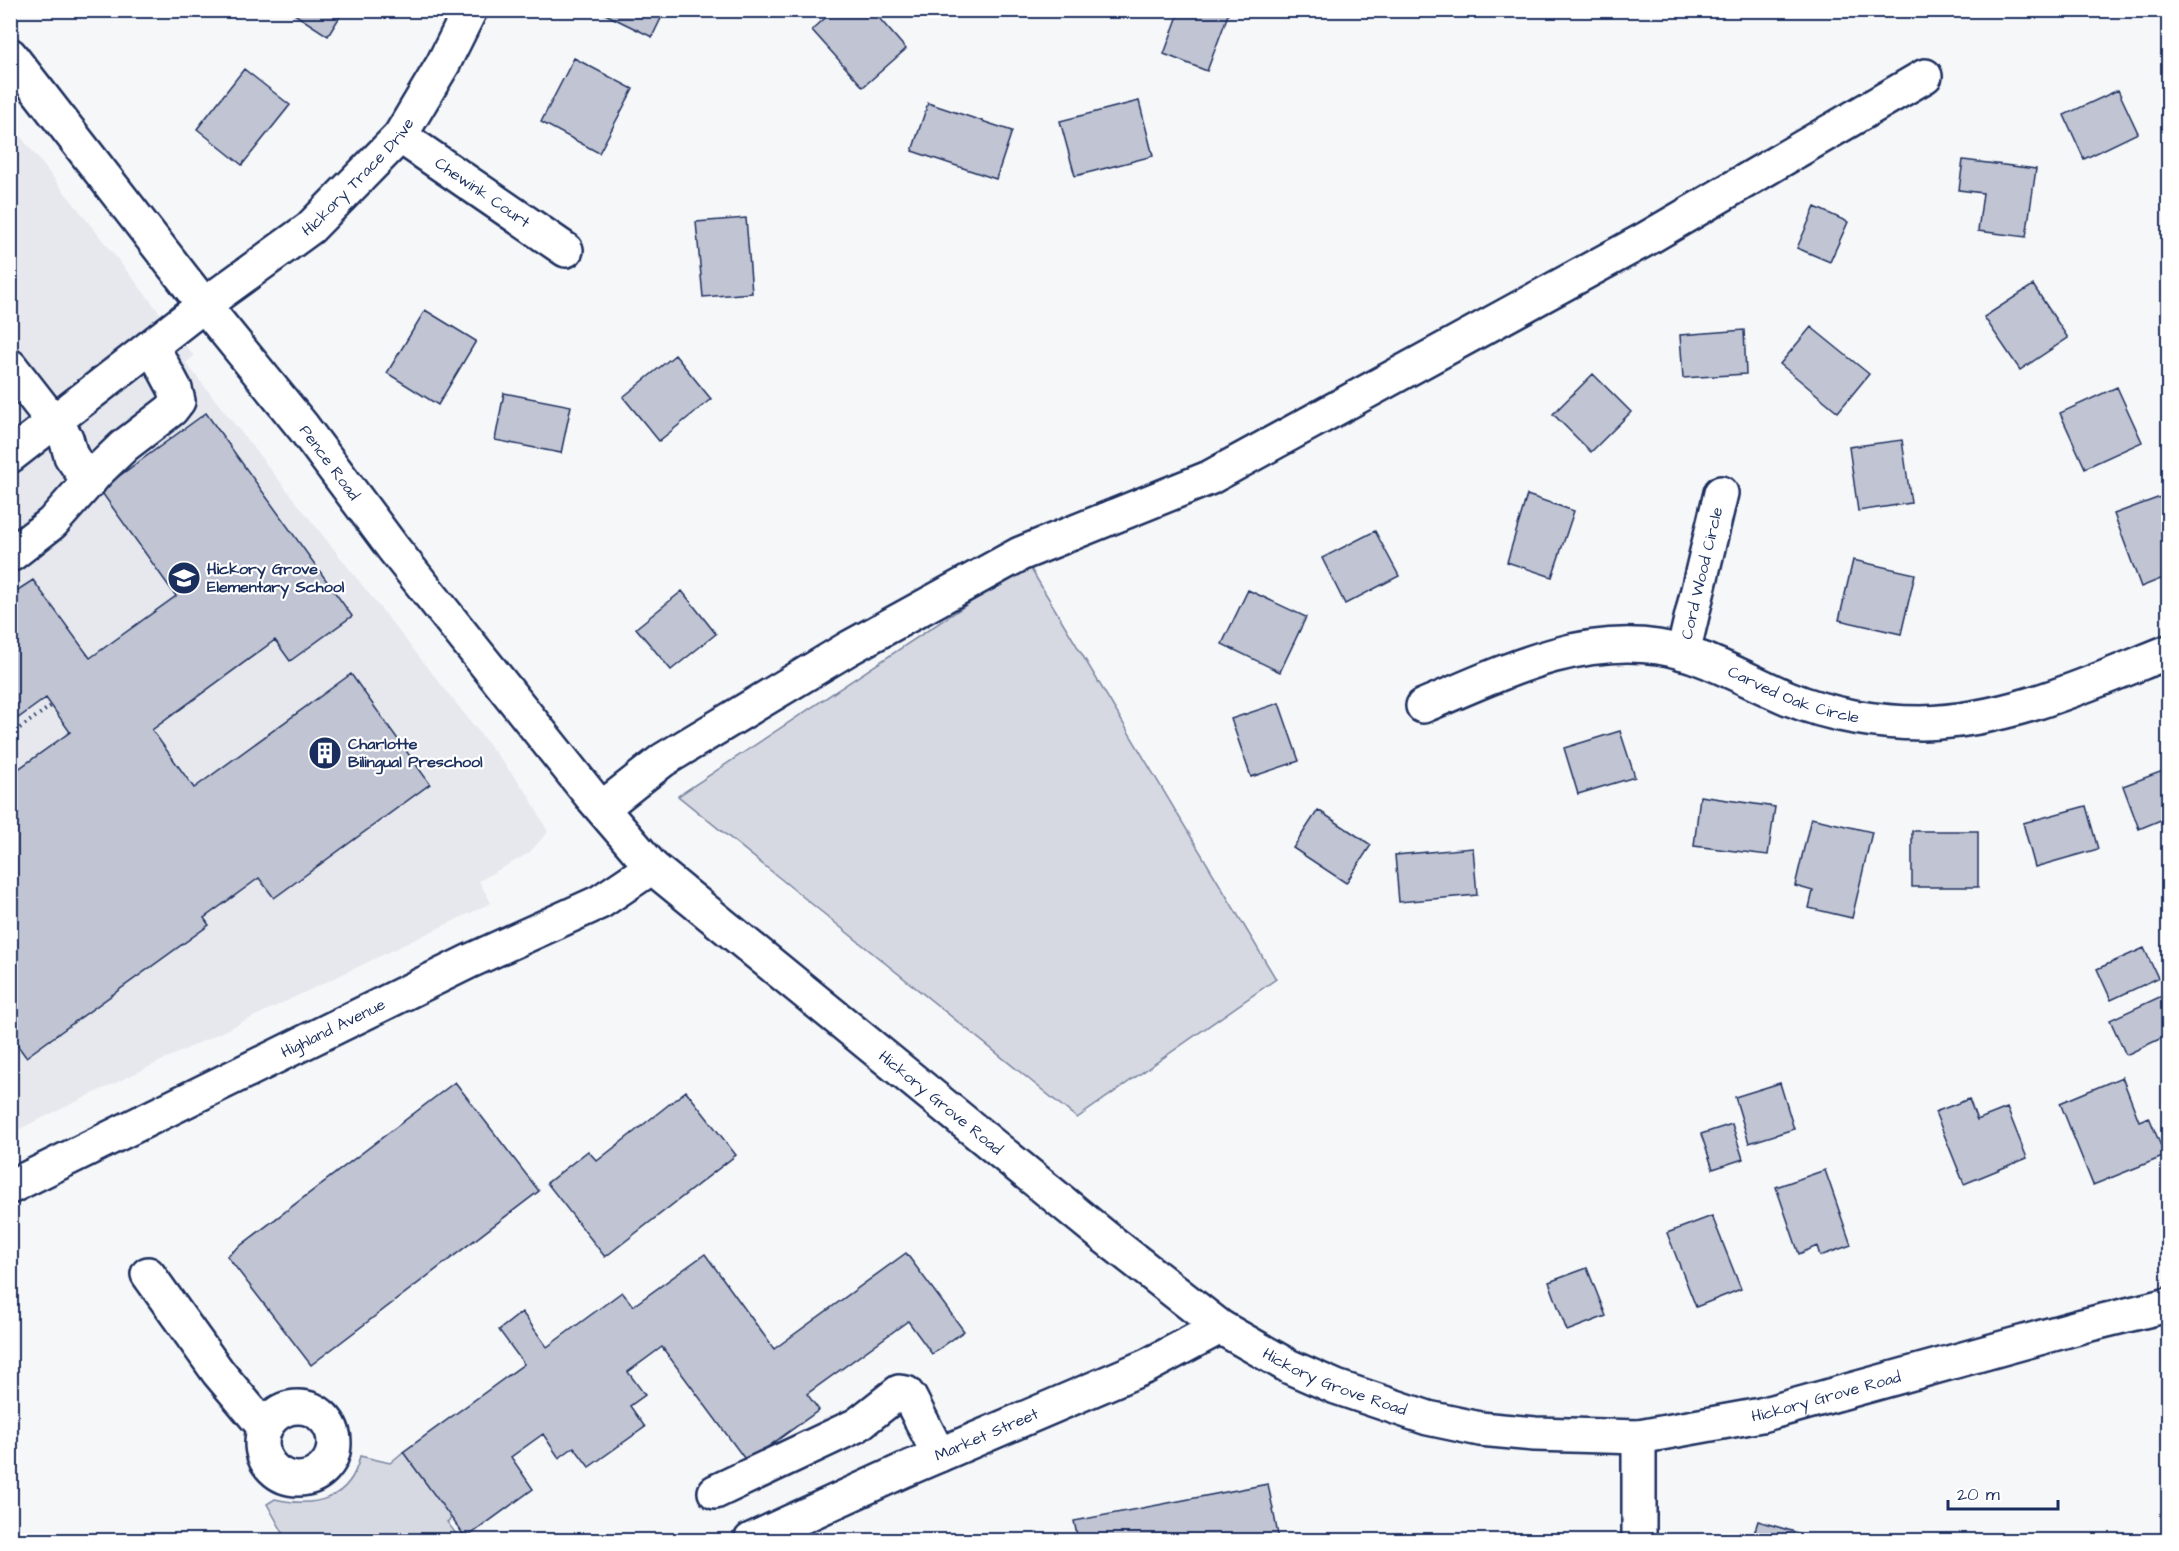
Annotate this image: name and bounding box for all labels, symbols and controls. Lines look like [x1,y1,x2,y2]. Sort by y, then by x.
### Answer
street label: Hickory Trace Drive [297,113,420,241]
street label: Chewink Court [430,152,535,233]
street label: Pence Road [294,420,365,505]
street label: Cord Wood Circle [1676,505,1728,642]
place label: Hickory Grove Elementary School [207,558,345,599]
school or university icon: Hickory Grove Elementary School [166,560,202,596]
street label: Carved Oak Circle [1724,661,1861,729]
place label: Charlotte Bilingual Preschool [348,733,483,775]
building icon: Charlotte Bilingual Preschool [307,735,343,771]
street label: Highland Avenue [277,993,389,1063]
street label: Hickory Grove Road [874,1046,1007,1160]
street label: Hickory Grove Road [1259,1343,1410,1421]
street label: Hickory Grove Road [1750,1366,1903,1428]
street label: Market Street [931,1403,1042,1467]
scale bar [1948,1473,2058,1511]
text: 20 m [1957,1482,2000,1507]

